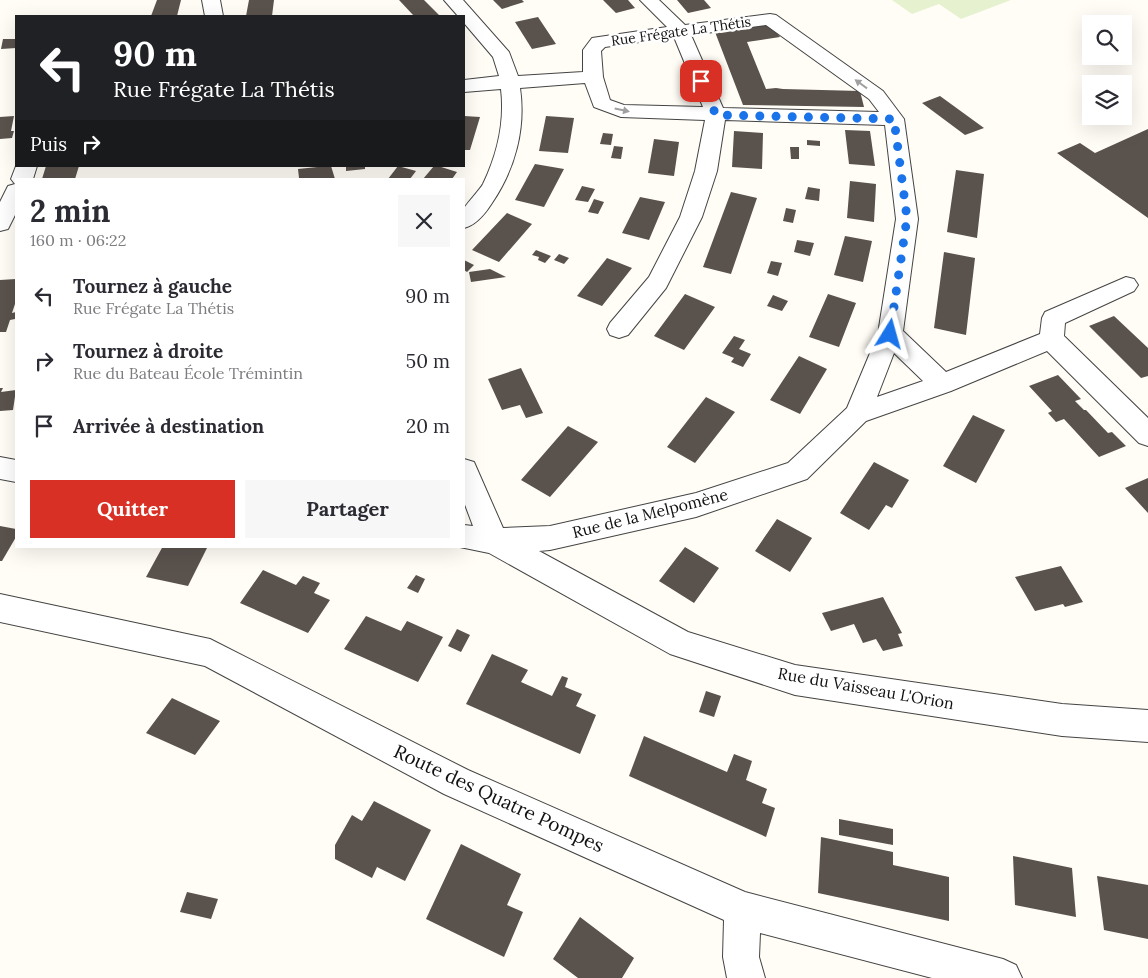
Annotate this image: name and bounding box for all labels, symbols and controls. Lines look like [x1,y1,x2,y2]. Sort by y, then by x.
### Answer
street label: Rue Frégate La Thétis [610,12,752,50]
map controls [1082,15,1132,125]
button: search [1082,15,1132,65]
text: 90 m [113,31,197,76]
icon: left [30,35,95,100]
pin [680,60,722,102]
icon: arrive [687,67,715,95]
text: Rue Frégate La Thétis [113,75,335,103]
button: layers [1082,75,1132,125]
one-way arrow [854,79,868,89]
one-way arrow [614,106,629,114]
icon: right [77,130,105,158]
text: Puis [30,132,67,156]
text: 2 min [30,192,110,230]
button: close [398,195,450,247]
text: 160 m · 06:22 [30,230,126,250]
text: Tournez à gauche [73,274,232,298]
icon: left [30,282,58,310]
text: 90 m [405,284,450,308]
text: Rue Frégate La Thétis [73,298,234,318]
position arrow [863,307,915,359]
text: Tournez à droite [73,339,223,363]
icon: right [30,347,58,375]
text: 50 m [406,349,450,373]
text: Rue du Bateau École Trémintin [73,363,303,383]
icon: arrive [30,412,58,440]
text: Arrivée à destination [73,414,264,438]
text: 20 m [406,414,450,438]
button: Quitter [30,480,235,538]
button: Partager [245,480,450,538]
street label: Rue de la Melpomène [570,484,730,542]
street label: Rue du Vaisseau L'Orion [776,663,956,713]
street label: Route des Quatre Pompes [390,739,608,857]

